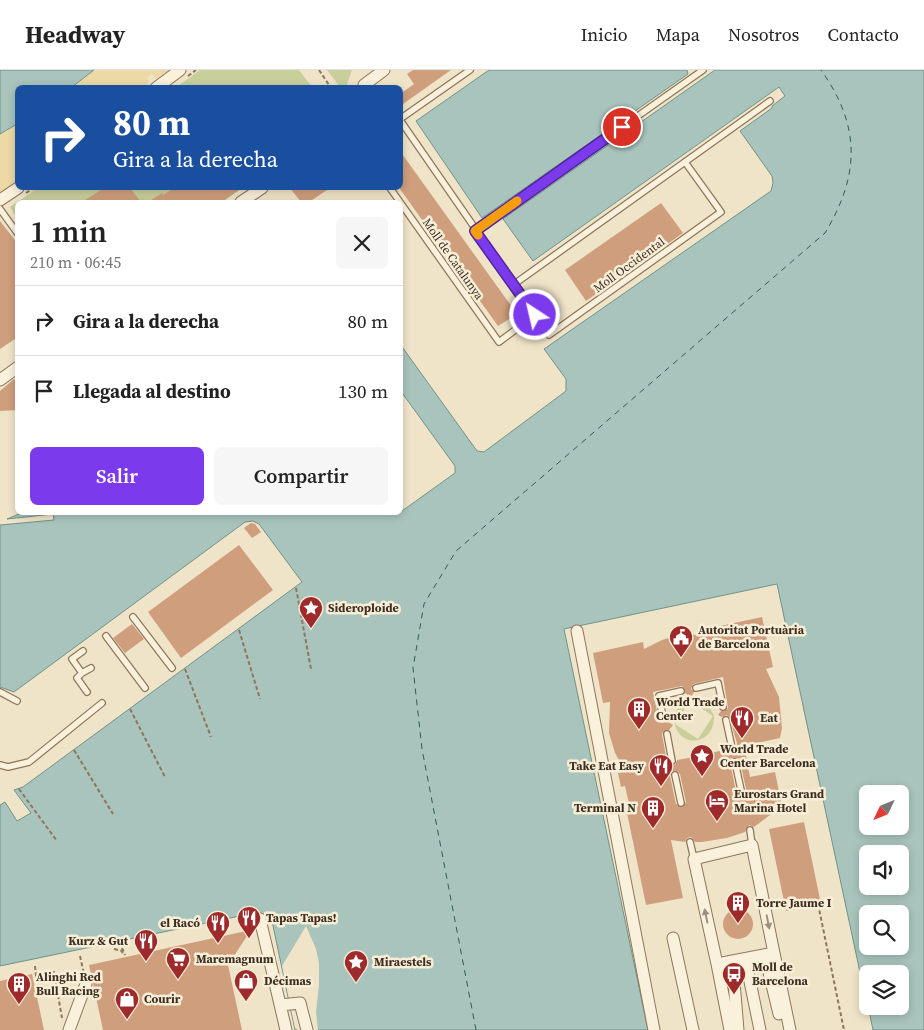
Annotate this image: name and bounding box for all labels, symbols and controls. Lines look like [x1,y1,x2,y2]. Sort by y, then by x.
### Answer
text: Headway [25,18,125,51]
text: Inicio [581,22,628,47]
text: Mapa [656,22,700,47]
text: Nosotros [728,22,799,47]
text: Contacto [827,22,899,47]
text: 80 m [113,99,190,147]
icon: right [30,105,95,170]
pin [601,106,643,148]
icon: arrive [608,113,636,141]
text: Gira a la derecha [113,144,278,174]
text: 1 min [30,211,107,252]
street label: Moll de Catalunya [419,215,488,304]
button: close [336,217,388,269]
street label: Moll Occidental [590,233,668,296]
text: 210 m · 06:45 [30,251,121,273]
position arrow [508,288,560,340]
icon: right [30,307,58,335]
text: Gira a la derecha [73,308,219,334]
text: 80 m [347,308,388,334]
icon: arrive [30,377,58,405]
text: Llegada al destino [73,378,231,404]
text: 130 m [338,378,388,404]
button: Salir [30,447,204,505]
button: Compartir [214,447,388,505]
place icon: Sideroploide [298,595,324,629]
place label: Sideroploide [328,600,399,616]
place label: Autoritat Portuària de Barcelona [698,622,805,652]
public building icon: Autoritat Portuària de Barcelona [668,624,694,658]
place label: World Trade Center [656,694,725,724]
building icon: World Trade Center [626,696,652,730]
restaurant icon: Eat [729,705,755,739]
place label: Eat [760,710,779,726]
place label: World Trade Center Barcelona [720,741,816,771]
place icon: World Trade Center Barcelona [689,743,715,777]
restaurant icon: Take Eat Easy [648,753,674,787]
place label: Take Eat Easy [569,758,645,774]
north arrow [859,785,909,835]
map controls [859,785,909,1015]
place label: Eurostars Grand Marina Hotel [734,786,824,816]
hotel icon: Eurostars Grand Marina Hotel [704,788,730,822]
building icon: Terminal N [640,795,666,829]
place label: Terminal N [574,800,636,816]
button: sound [859,845,909,895]
building icon: Torre Jaume I [725,890,751,924]
place label: Torre Jaume I [756,895,832,911]
restaurant icon: Tapas Tapas! [236,905,262,939]
button: search [859,905,909,955]
one-way arrow [702,909,710,924]
restaurant icon: el Racó [205,910,231,944]
place label: Tapas Tapas! [266,910,337,926]
one-way arrow [764,914,772,930]
place label: el Racó [160,915,200,931]
restaurant icon: Kurz & Gut [133,928,159,962]
place label: Kurz & Gut [68,933,129,949]
supermarket icon: Maremagnum [165,946,191,980]
place icon: Miraestels [343,949,369,983]
place label: Maremagnum [196,951,274,967]
place label: Miraestels [374,954,432,970]
place label: Moll de Barcelona [752,959,809,989]
bus stop icon: Moll de Barcelona [721,961,747,995]
button: layers [859,965,909,1015]
shop icon: Décimas [233,968,259,1002]
place label: Alinghi Red Bull Racing [36,969,101,999]
building icon: Alinghi Red Bull Racing [6,971,32,1005]
place label: Décimas [264,973,312,989]
shop icon: Courir [114,986,140,1020]
place label: Courir [144,991,181,1007]

